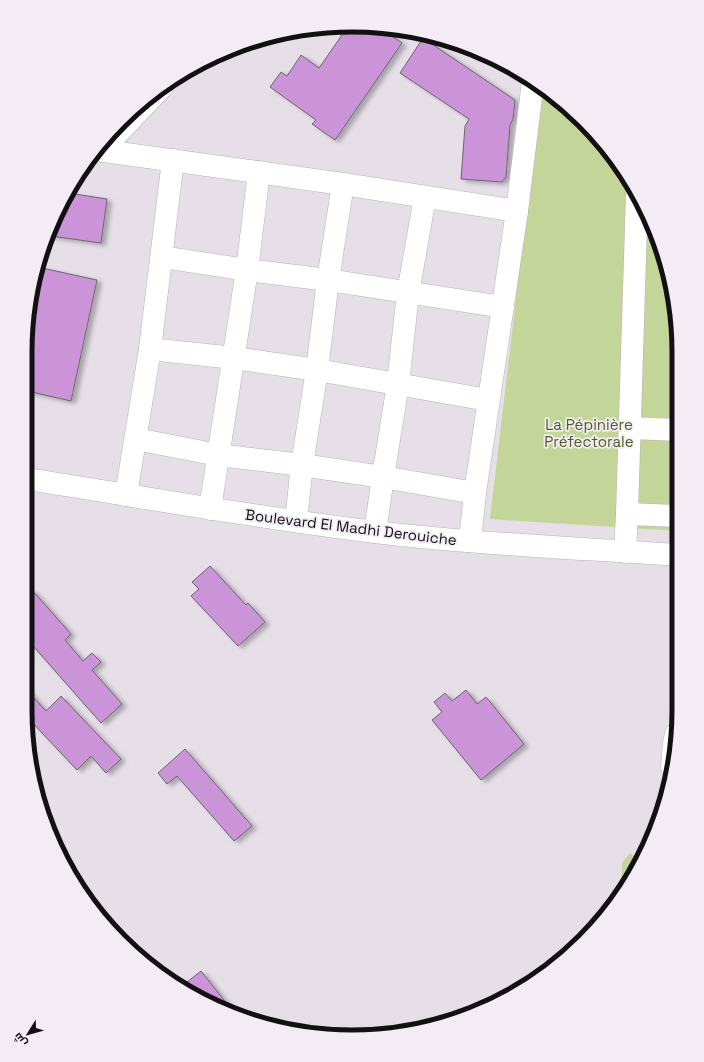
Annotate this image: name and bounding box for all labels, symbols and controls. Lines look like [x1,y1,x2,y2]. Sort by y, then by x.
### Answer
park label: La Pépinière Préfectorale [544,415,634,451]
street label: Boulevard El Madhi Derouiche [244,505,458,549]
north arrow [8,1014,48,1054]
text: ش [10,1030,30,1050]

